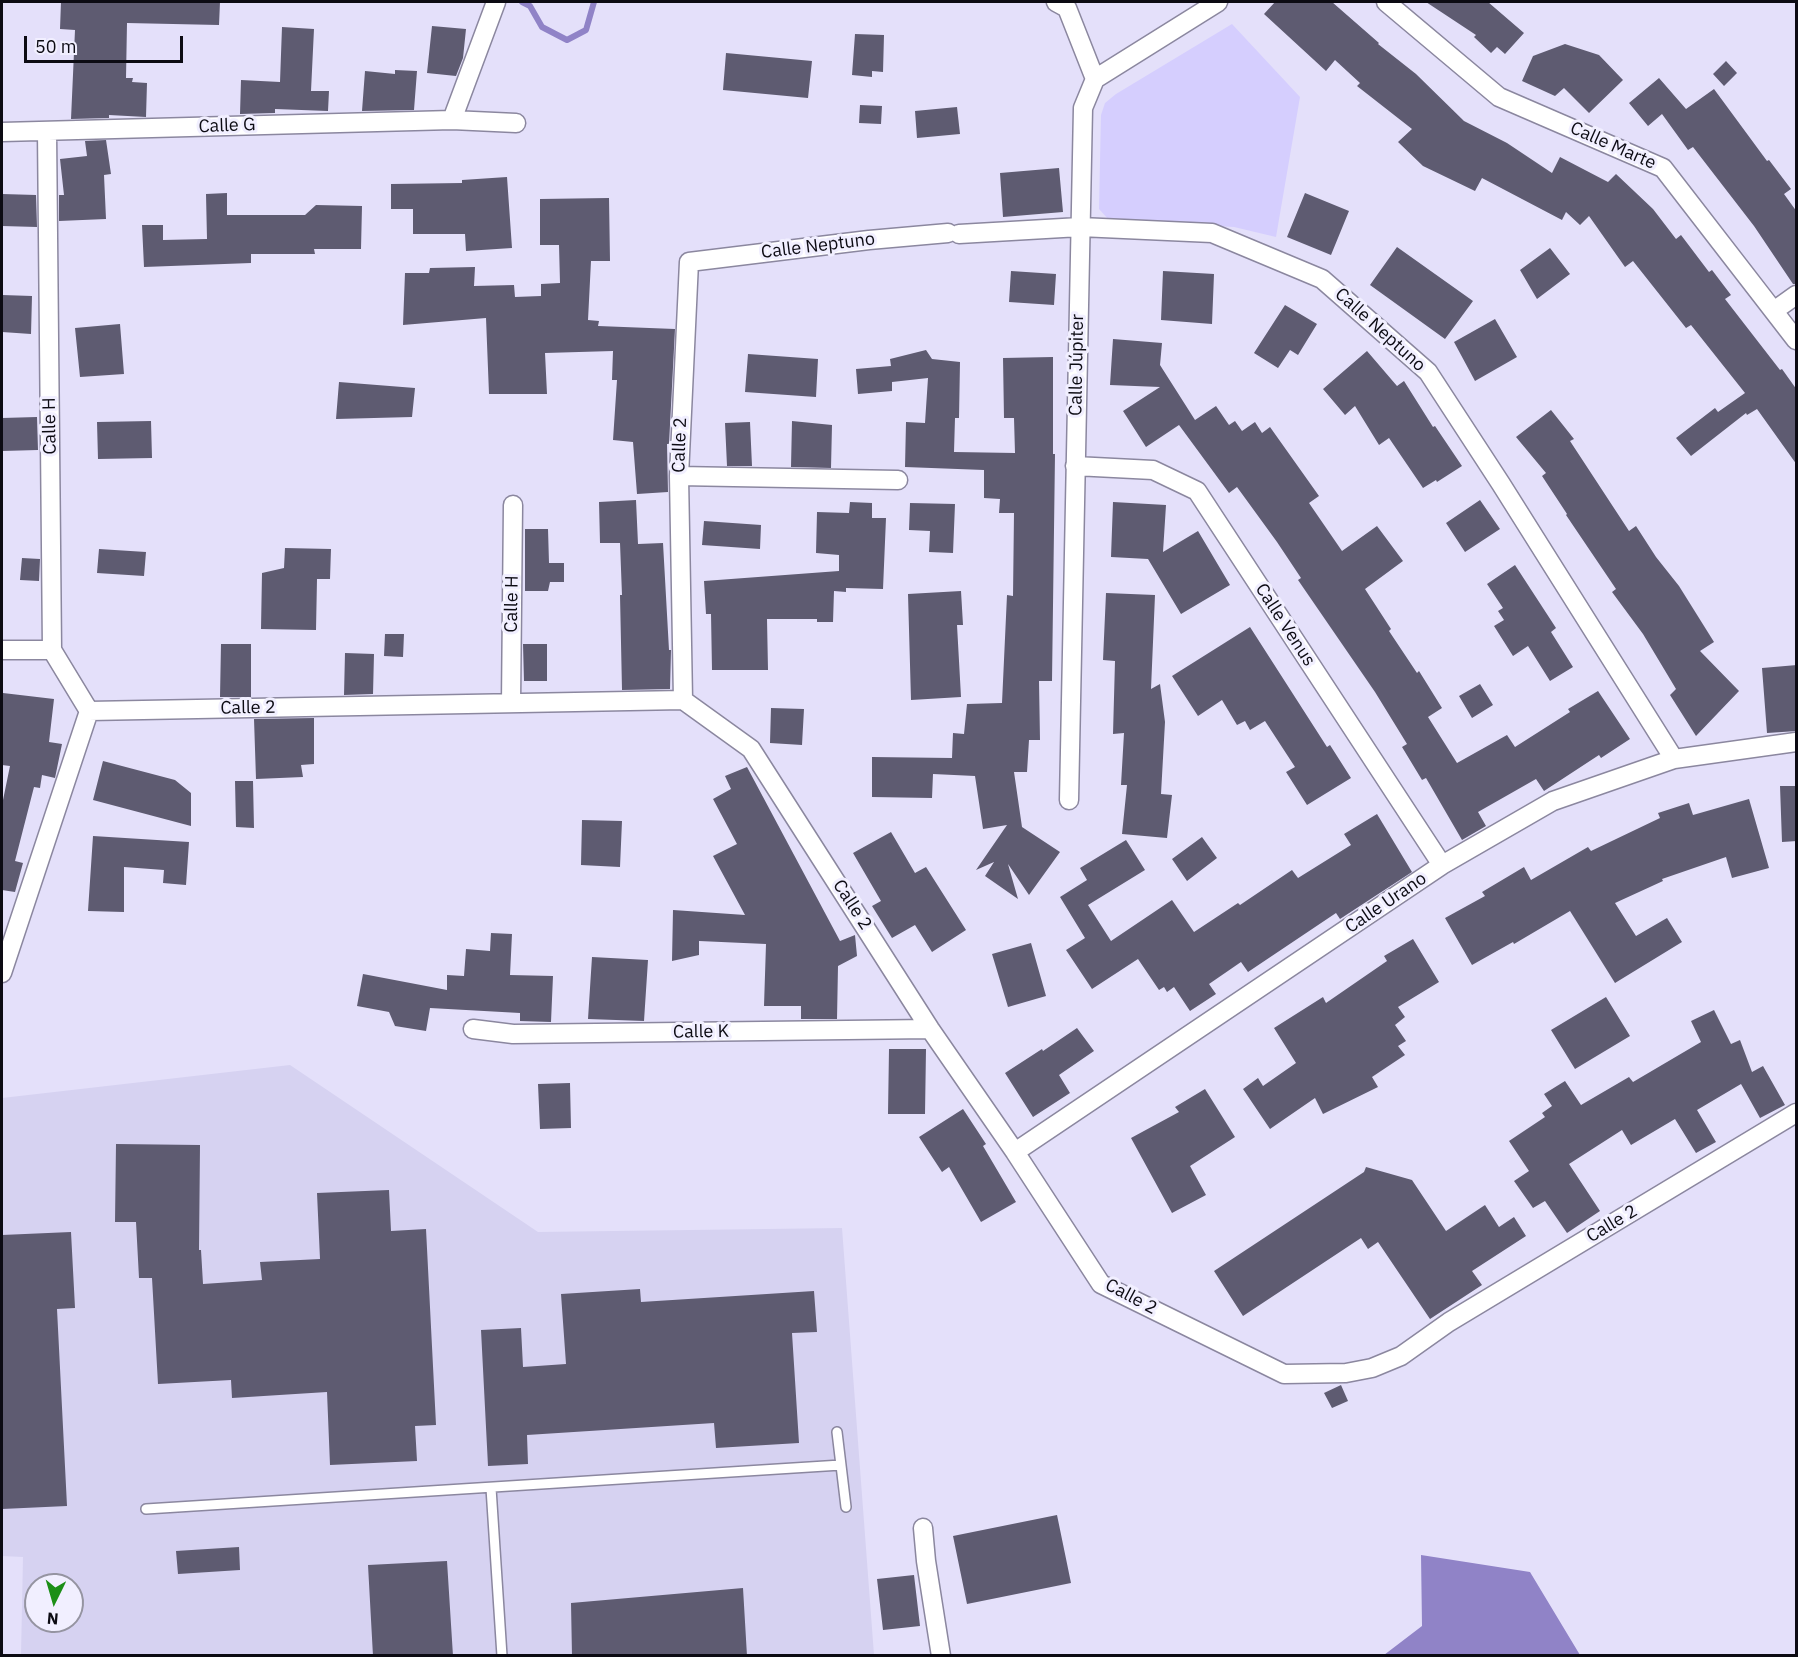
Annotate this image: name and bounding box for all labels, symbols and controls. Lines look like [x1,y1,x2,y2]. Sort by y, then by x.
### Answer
scale bar [27,24,186,62]
text: 50 m [35,35,77,58]
street label: Calle G [198,114,256,138]
street label: Calle Marte [1567,117,1659,175]
street label: Calle Neptuno [760,228,876,264]
street label: Calle Neptuno [1330,284,1430,376]
street label: Calle Júpiter [1065,314,1089,416]
street label: Calle H [39,397,61,455]
street label: Calle 2 [668,417,692,473]
street label: Calle H [501,575,523,633]
street label: Calle Venus [1250,580,1320,670]
street label: Calle 2 [220,697,276,719]
street label: Calle Urano [1341,868,1431,938]
street label: Calle 2 [828,876,876,934]
street label: Calle K [673,1021,729,1043]
street label: Calle 2 [1583,1200,1641,1248]
street label: Calle 2 [1101,1274,1161,1320]
north arrow [24,1573,84,1633]
text: N [46,1608,59,1629]

